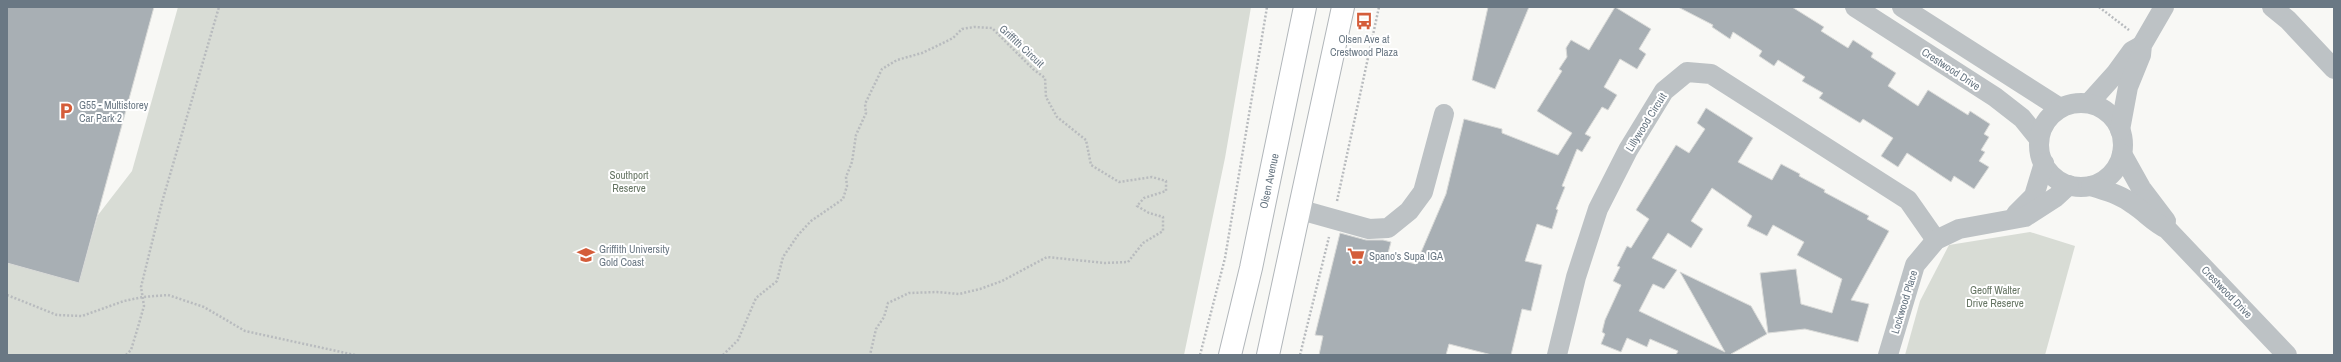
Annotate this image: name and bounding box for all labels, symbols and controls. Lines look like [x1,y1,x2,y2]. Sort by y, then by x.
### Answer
bus stop icon: Olsen Ave at Crestwood Plaza [1354,11,1374,31]
street label: Griffith Circuit [997,22,1048,71]
place label: Olsen Ave at Crestwood Plaza [1330,32,1398,59]
street label: Crestwood Drive [1919,45,1983,93]
street label: Lillywood Circuit [1622,90,1670,154]
place label: G55 - Multistorey Car Park 2 [79,98,149,125]
parking icon: G55 - Multistorey Car Park 2 [56,101,76,121]
street label: Olsen Avenue [1256,152,1282,210]
park label: Southport Reserve [609,168,649,195]
place label: Griffith University Gold Coast [599,242,670,269]
school or university icon: Griffith University Gold Coast [576,245,596,265]
supermarket icon: Spano's Supa IGA [1346,246,1366,266]
place label: Spano's Supa IGA [1369,249,1444,263]
street label: Crestwood Drive [2199,263,2255,321]
street label: Lockwood Place [1888,269,1920,335]
park label: Geoff Walter Drive Reserve [1966,283,2024,310]

